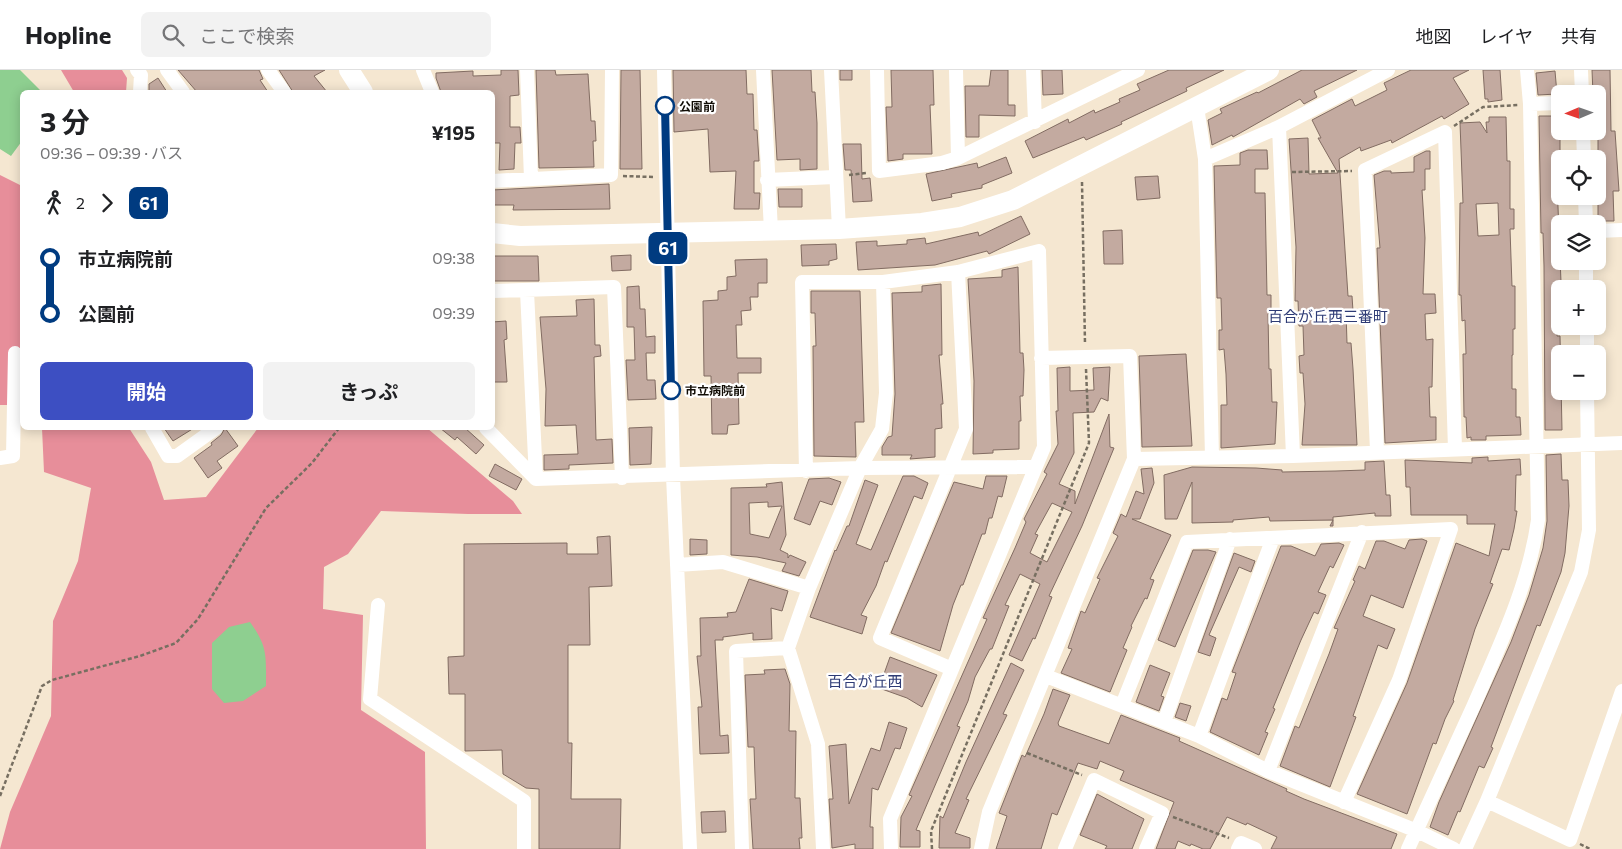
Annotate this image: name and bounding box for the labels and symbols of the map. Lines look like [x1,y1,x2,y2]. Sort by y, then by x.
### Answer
north arrow [1551,85,1606,140]
marker: 公園前 [655,96,675,116]
place label: 公園前 [679,99,715,113]
line badge: 61 [646,232,690,264]
district label: 百合が丘西三番町 [1268,307,1388,325]
marker: 市立病院前 [661,380,681,400]
place label: 市立病院前 [685,383,745,397]
district label: 百合が丘西 [827,672,903,690]

